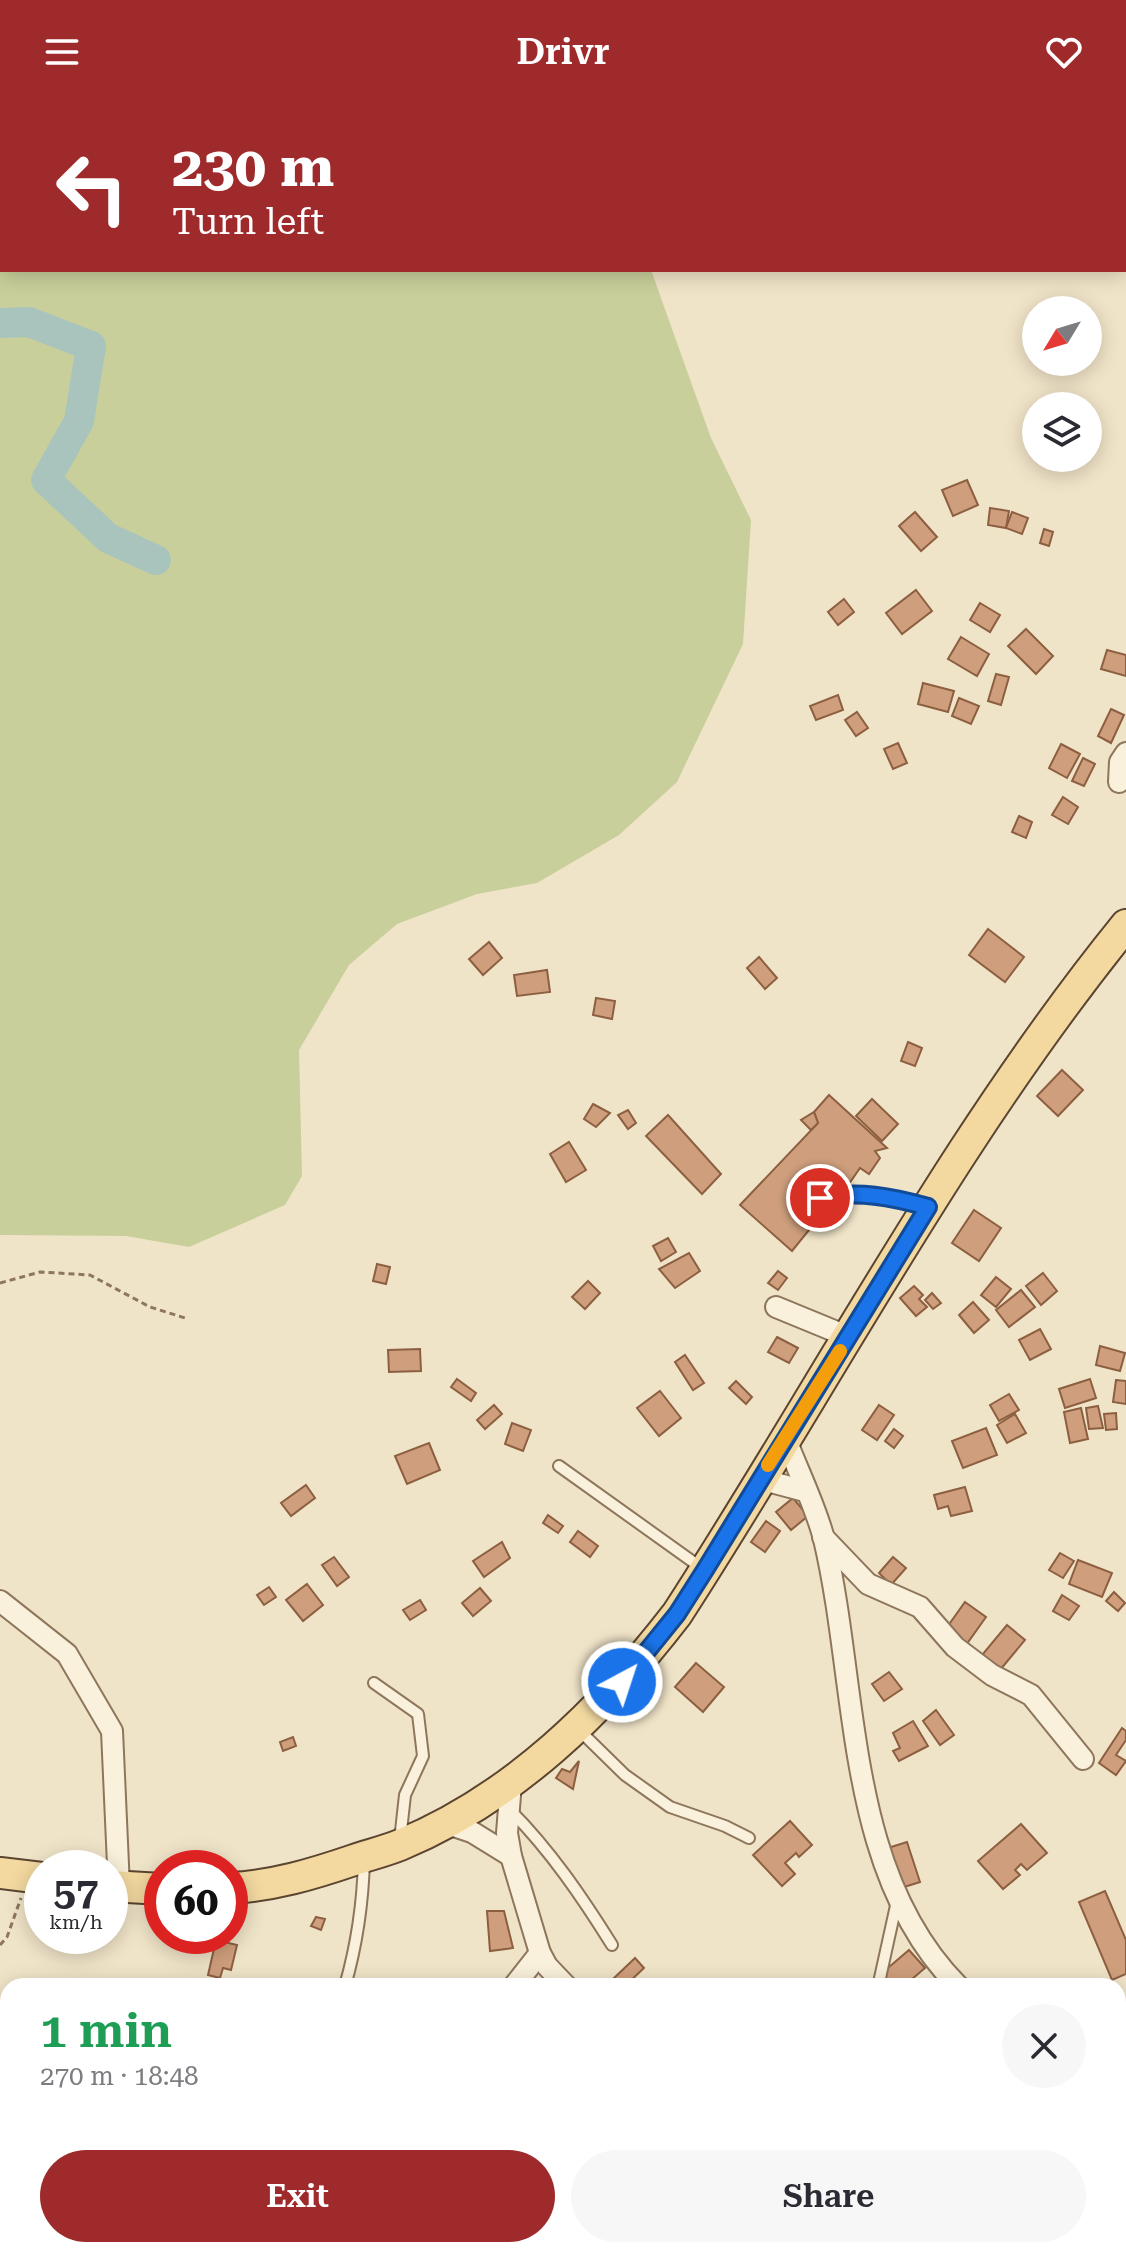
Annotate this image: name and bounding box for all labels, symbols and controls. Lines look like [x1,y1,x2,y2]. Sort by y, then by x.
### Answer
icon: menu [40,30,84,74]
icon: heart [1042,30,1086,74]
text: Drivr [516,31,610,73]
text: 230 m [172,134,334,200]
icon: left [40,136,144,240]
text: Turn left [172,201,324,243]
north arrow [1022,296,1102,376]
map controls [1022,296,1102,472]
button: layers [1022,392,1102,472]
pin [786,1164,854,1232]
icon: arrive [798,1176,842,1220]
position arrow [580,1640,664,1724]
speed limit sign: 60 [144,1850,248,1954]
text: 57 [54,1868,98,1915]
text: km/h [49,1910,103,1934]
text: 1 min [40,2003,172,2059]
button: close [1002,2004,1086,2088]
text: 270 m · 18:48 [40,2061,199,2091]
button: Exit [40,2150,555,2242]
button: Share [571,2150,1086,2242]

